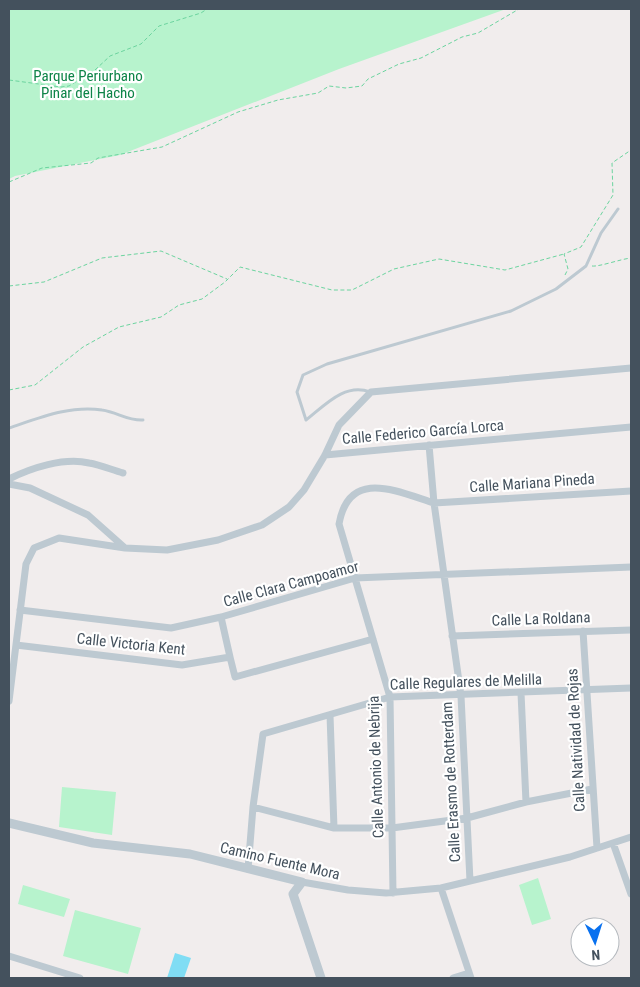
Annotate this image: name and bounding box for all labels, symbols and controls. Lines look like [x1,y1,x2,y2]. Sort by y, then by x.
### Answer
park label: Parque Periurbano Pinar del Hacho [33,67,143,102]
street label: Calle Federico García Lorca [341,416,505,448]
street label: Calle Mariana Pineda [469,470,595,496]
street label: Calle Clara Campoamor [221,557,361,611]
street label: Calle La Roldana [491,608,591,630]
street label: Calle Victoria Kent [76,629,186,659]
street label: Calle Natividad de Rojas [563,668,589,812]
street label: Calle Regulares de Melilla [390,670,542,694]
street label: Calle Antonio de Nebrija [365,695,387,839]
street label: Calle Erasmo de Rotterdam [438,701,464,863]
street label: Camino Fuente Mora [218,838,342,884]
north arrow [570,917,620,967]
text: N [591,947,601,963]

